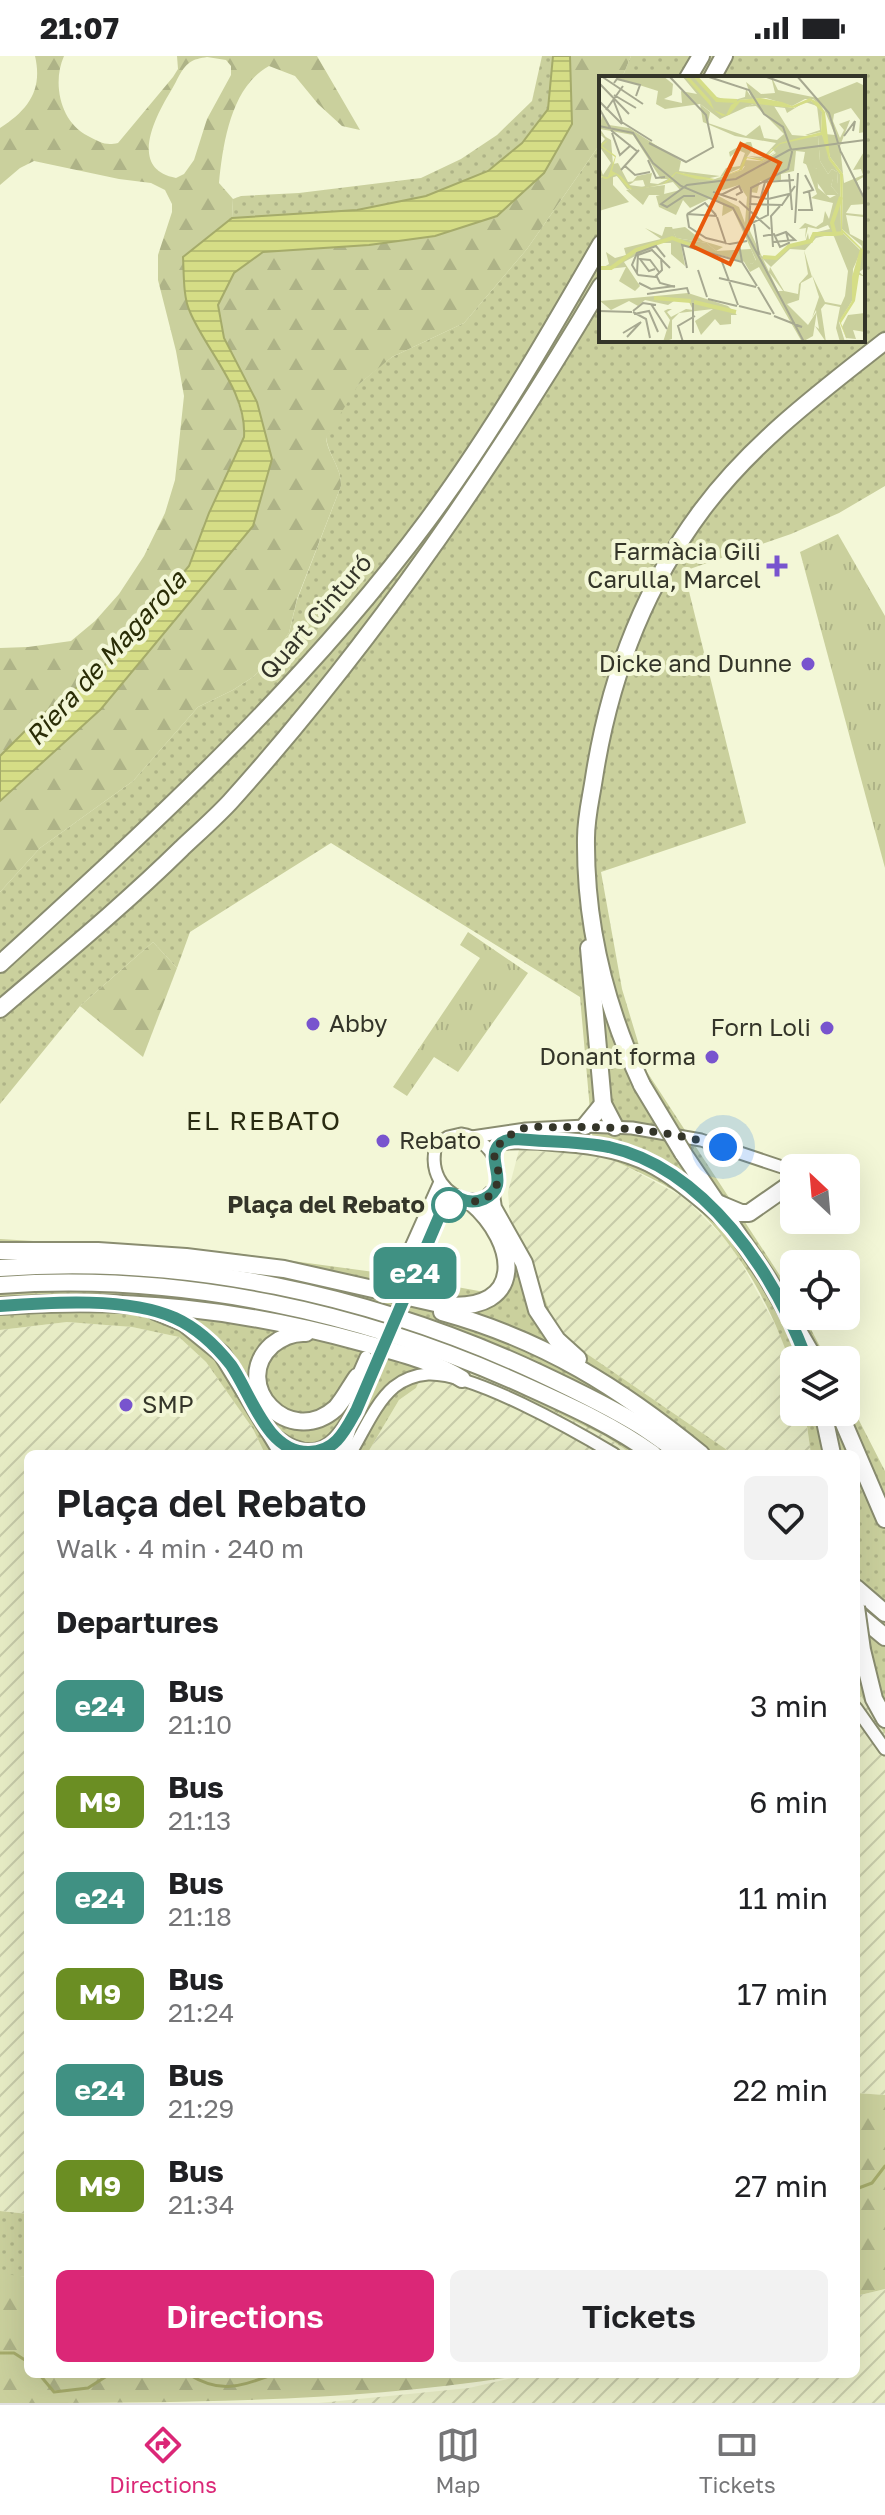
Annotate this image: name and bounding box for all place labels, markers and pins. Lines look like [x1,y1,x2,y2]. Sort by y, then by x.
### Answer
place label: Farmàcia Gili Carulla, Marcel [587,536,761,593]
marker: Farmàcia Gili Carulla, Marcel [768,557,786,575]
place label: Dicke and Dunne [599,648,792,677]
marker: Dicke and Dunne [799,655,817,673]
place label: Abby [329,1008,388,1037]
place label: Forn Loli [710,1012,811,1041]
marker: Abby [304,1015,322,1033]
marker: Forn Loli [818,1019,836,1037]
place label: Donant forma [539,1041,696,1070]
marker: Donant forma [703,1048,721,1066]
place label: Rebato [399,1125,481,1154]
marker: Rebato [374,1132,392,1150]
marker: Plaça del Rebato [432,1188,466,1222]
place label: Plaça del Rebato [227,1189,425,1218]
place label: SMP [142,1389,194,1418]
marker: SMP [117,1396,135,1414]

